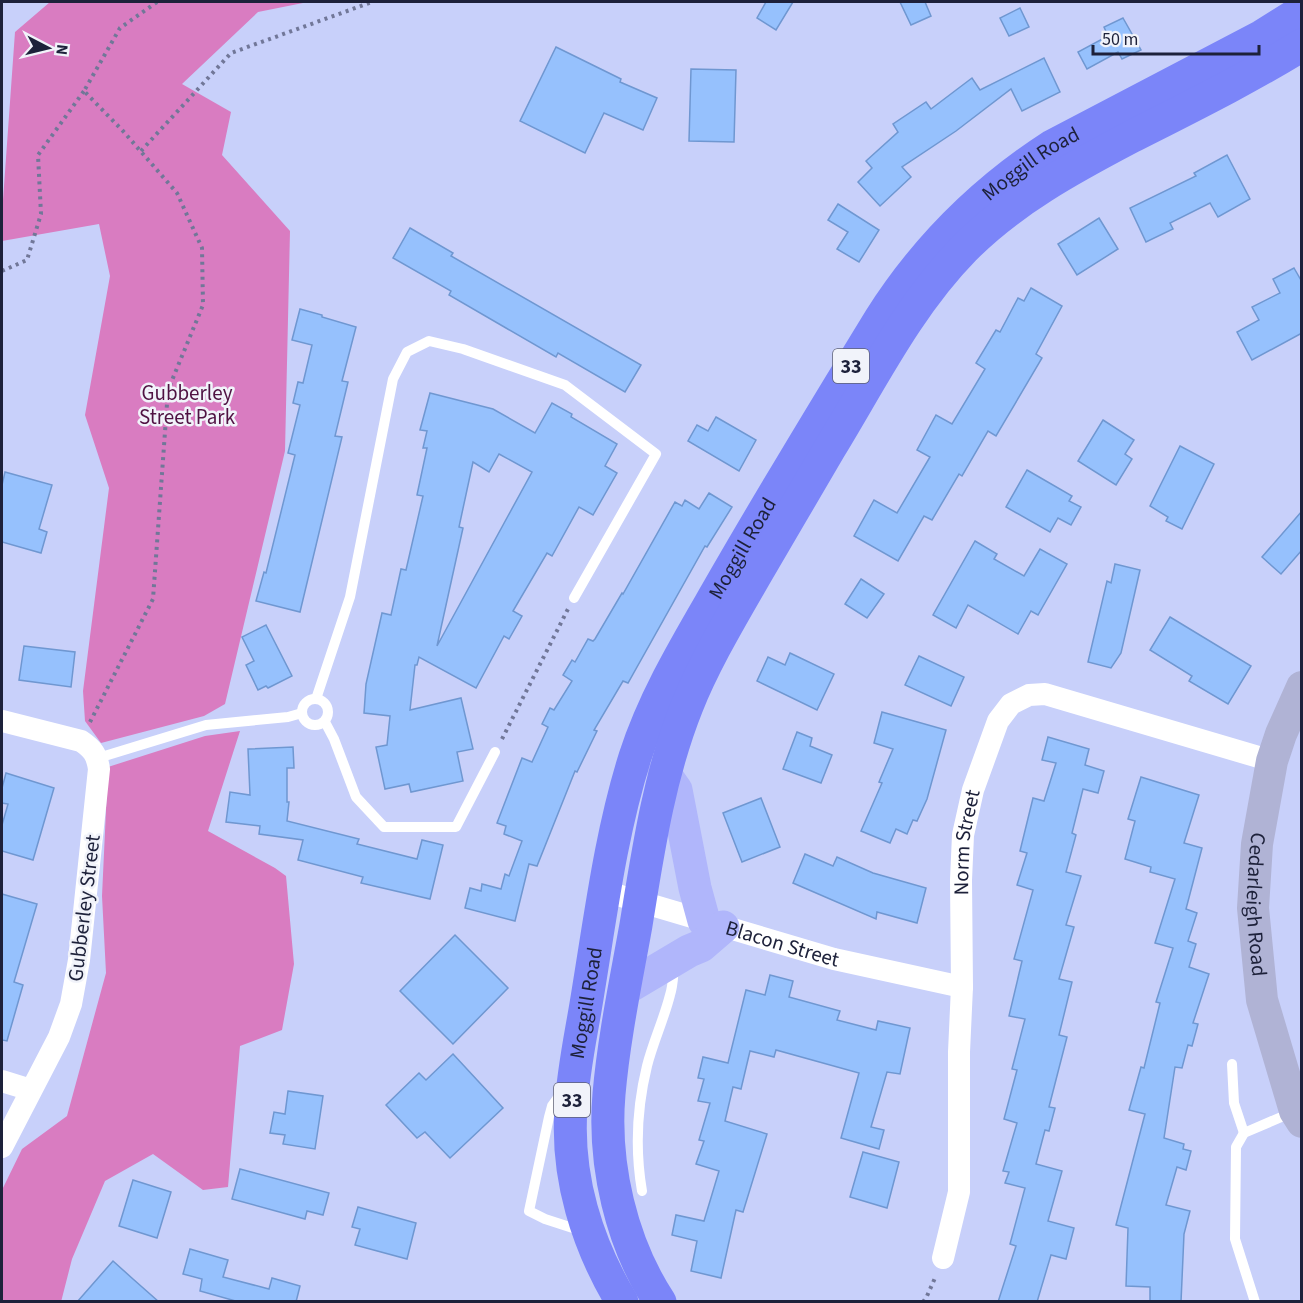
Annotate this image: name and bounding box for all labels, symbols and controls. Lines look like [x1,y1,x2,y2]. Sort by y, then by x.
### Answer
north arrow [18,18,78,78]
scale bar [1093,18,1260,56]
text: 50 m [1102,27,1138,52]
text: N [50,43,73,56]
street label: Moggill Road [975,119,1085,208]
road number: 33 [833,349,869,383]
park label: Gubberley Street Park [139,378,236,432]
street label: Moggill Road [701,492,784,605]
street label: Norm Street [946,787,988,895]
street label: Cedarleigh Road [1238,830,1275,978]
street label: Gubberley Street [60,833,108,983]
street label: Blacon Street [722,913,842,975]
street label: Moggill Road [562,945,610,1061]
road number: 33 [554,1083,590,1117]

